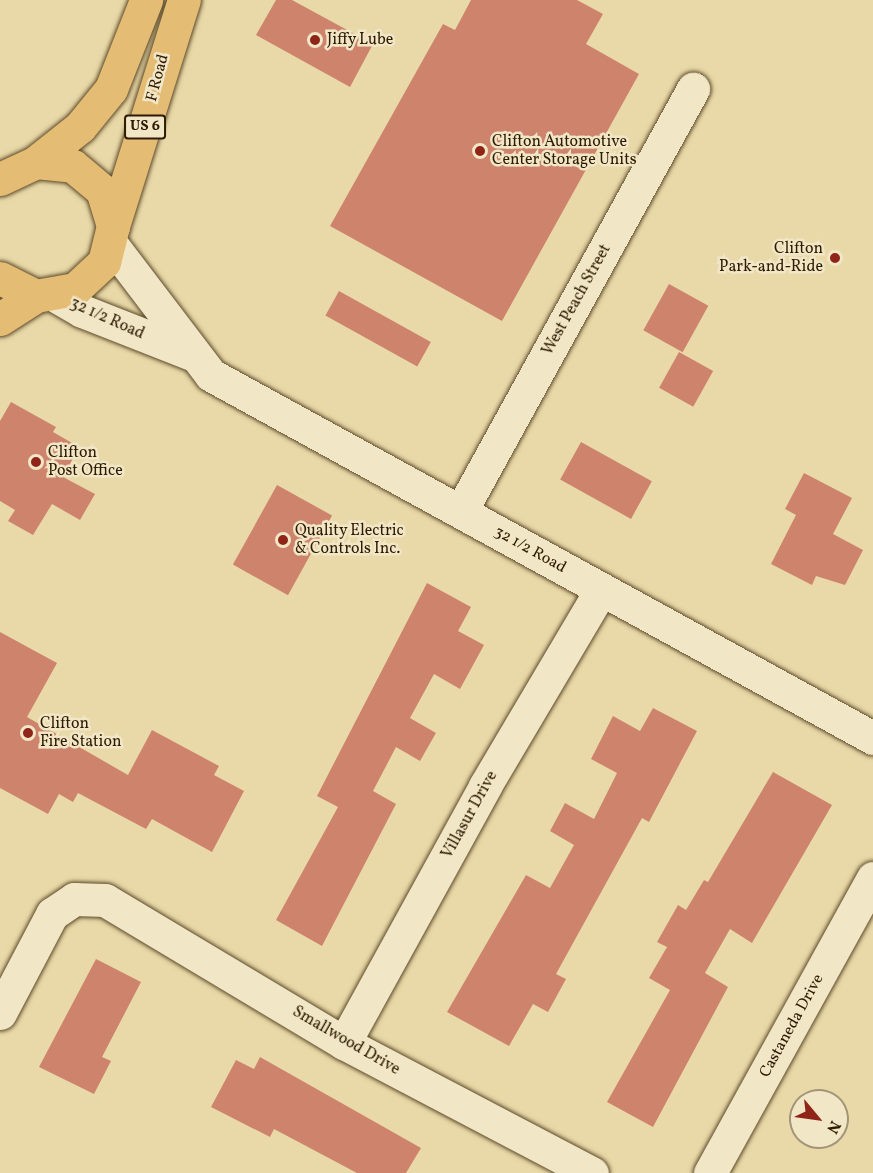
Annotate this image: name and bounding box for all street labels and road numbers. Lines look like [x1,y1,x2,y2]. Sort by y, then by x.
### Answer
street label: F Road [142,52,174,104]
road number: US 6 [124,115,166,139]
street label: West Peach Street [539,241,615,359]
street label: 32 1/2 Road [67,294,147,344]
street label: 32 1/2 Road [491,522,569,578]
street label: Villasur Drive [438,768,502,862]
street label: Castaneda Drive [756,971,828,1081]
street label: Smallwood Drive [289,1002,403,1080]

